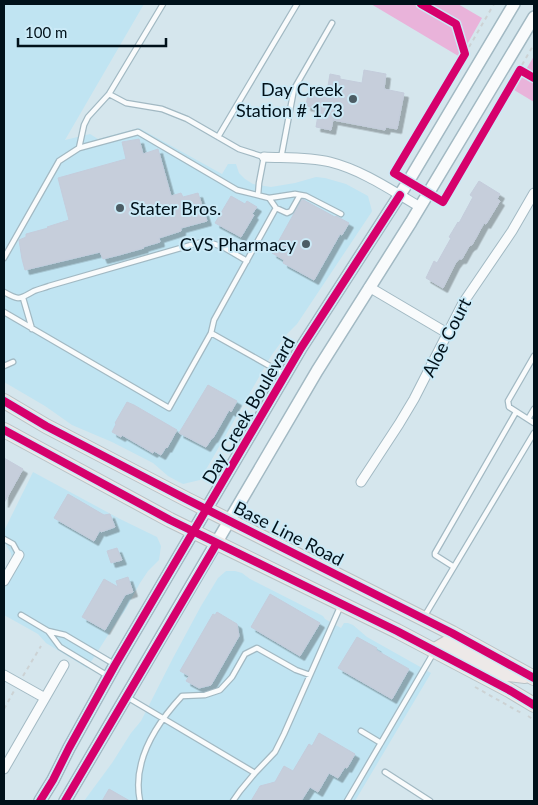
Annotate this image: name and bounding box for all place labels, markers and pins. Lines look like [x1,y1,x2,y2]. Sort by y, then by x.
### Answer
place label: Day Creek Station # 173 [236,78,344,121]
marker: Day Creek Station # 173 [347,93,359,105]
place label: Stater Bros. [130,197,221,219]
marker: Stater Bros. [114,202,126,214]
place label: CVS Pharmacy [180,233,297,255]
marker: CVS Pharmacy [300,238,312,250]

